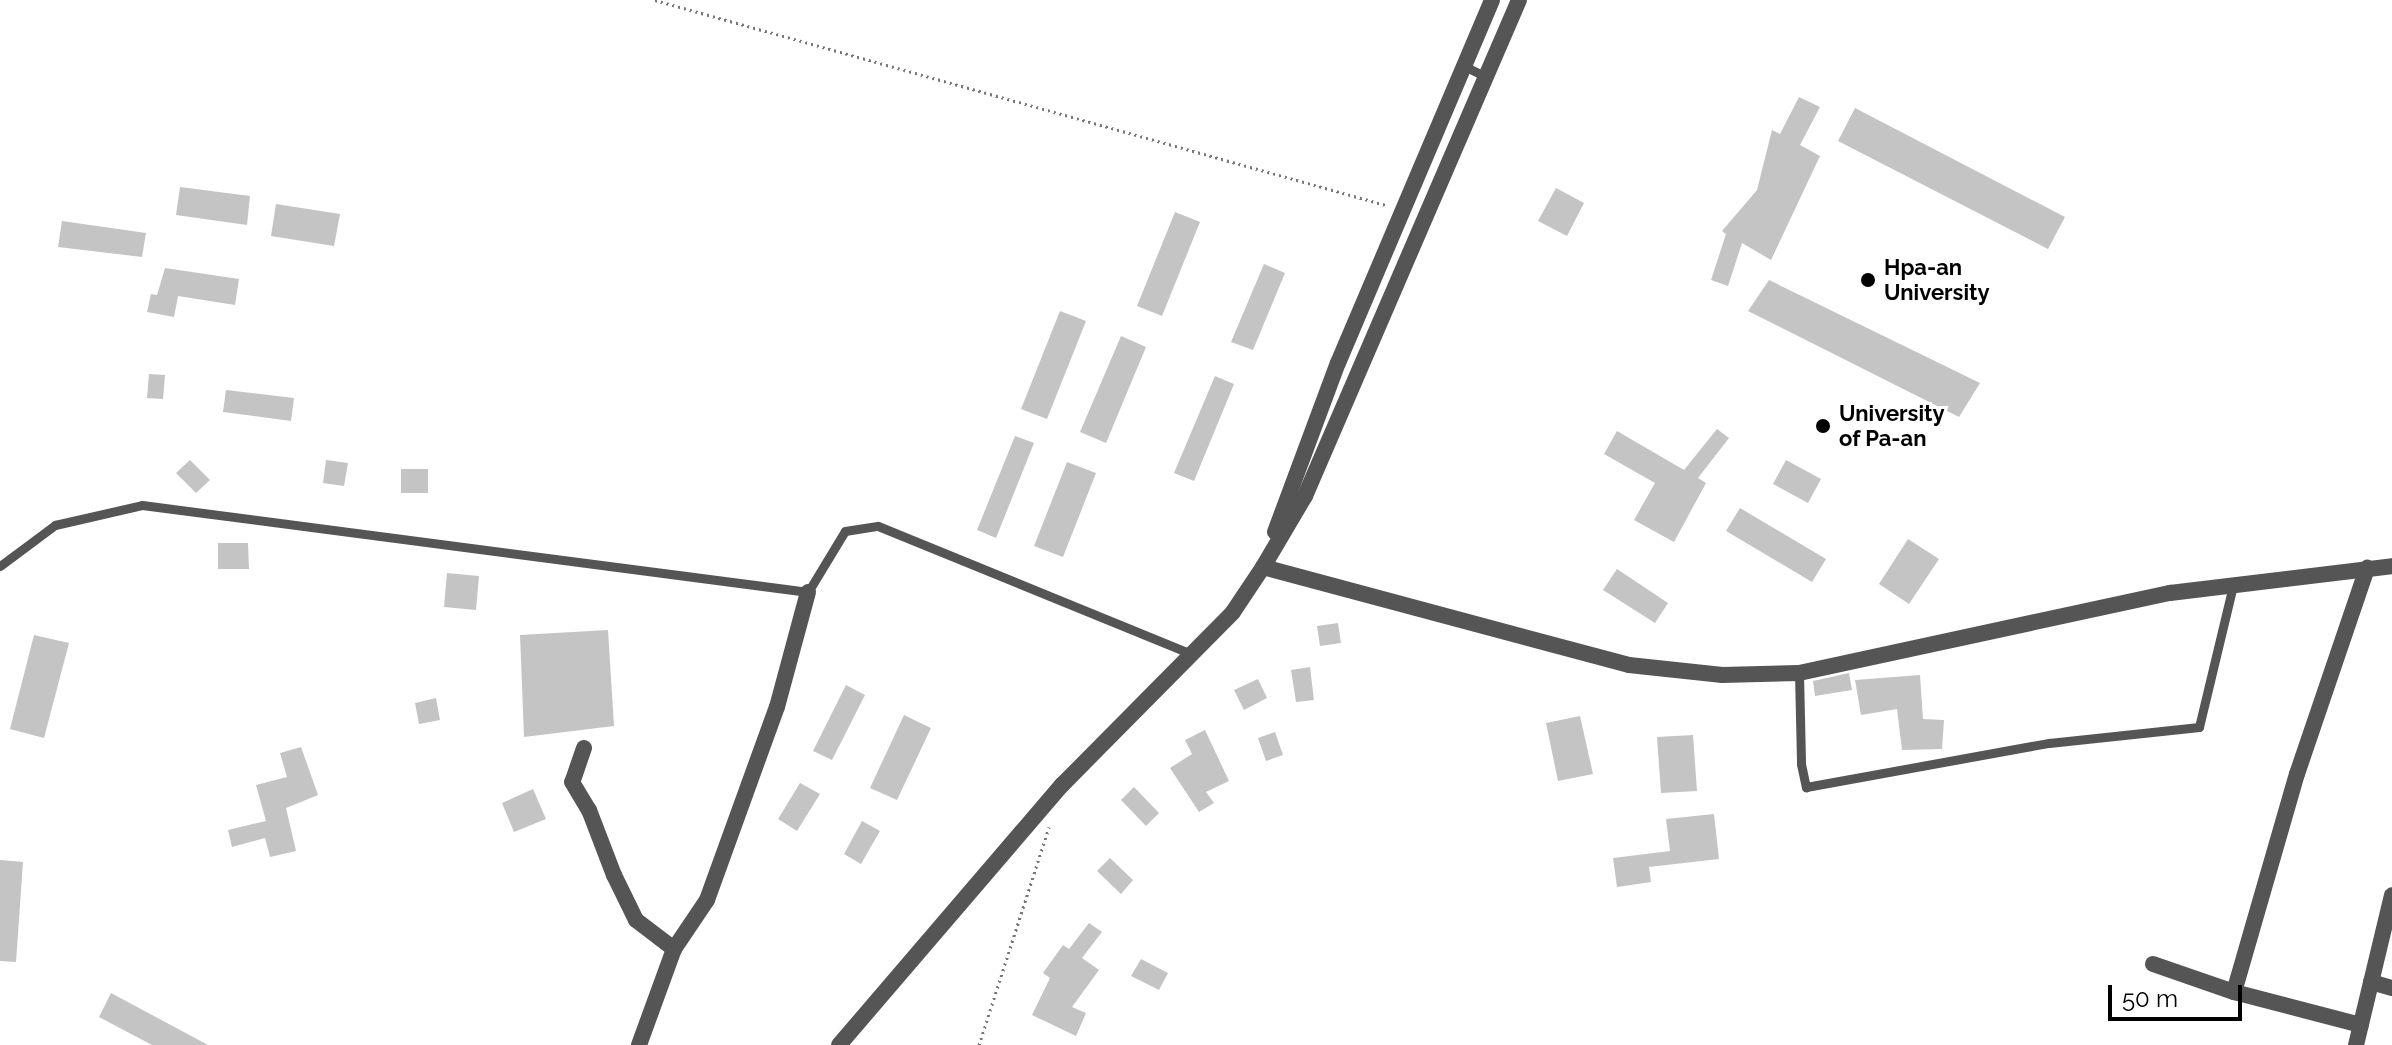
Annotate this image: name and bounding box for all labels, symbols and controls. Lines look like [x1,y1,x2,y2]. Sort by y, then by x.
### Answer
place label: Hpa-an University [1884,254,1990,306]
marker: Hpa-an University [1859,271,1877,289]
place label: University of Pa-an [1839,400,1945,452]
marker: University of Pa-an [1814,417,1832,435]
scale bar [2112,969,2246,1019]
text: 50 m [2122,984,2178,1013]

